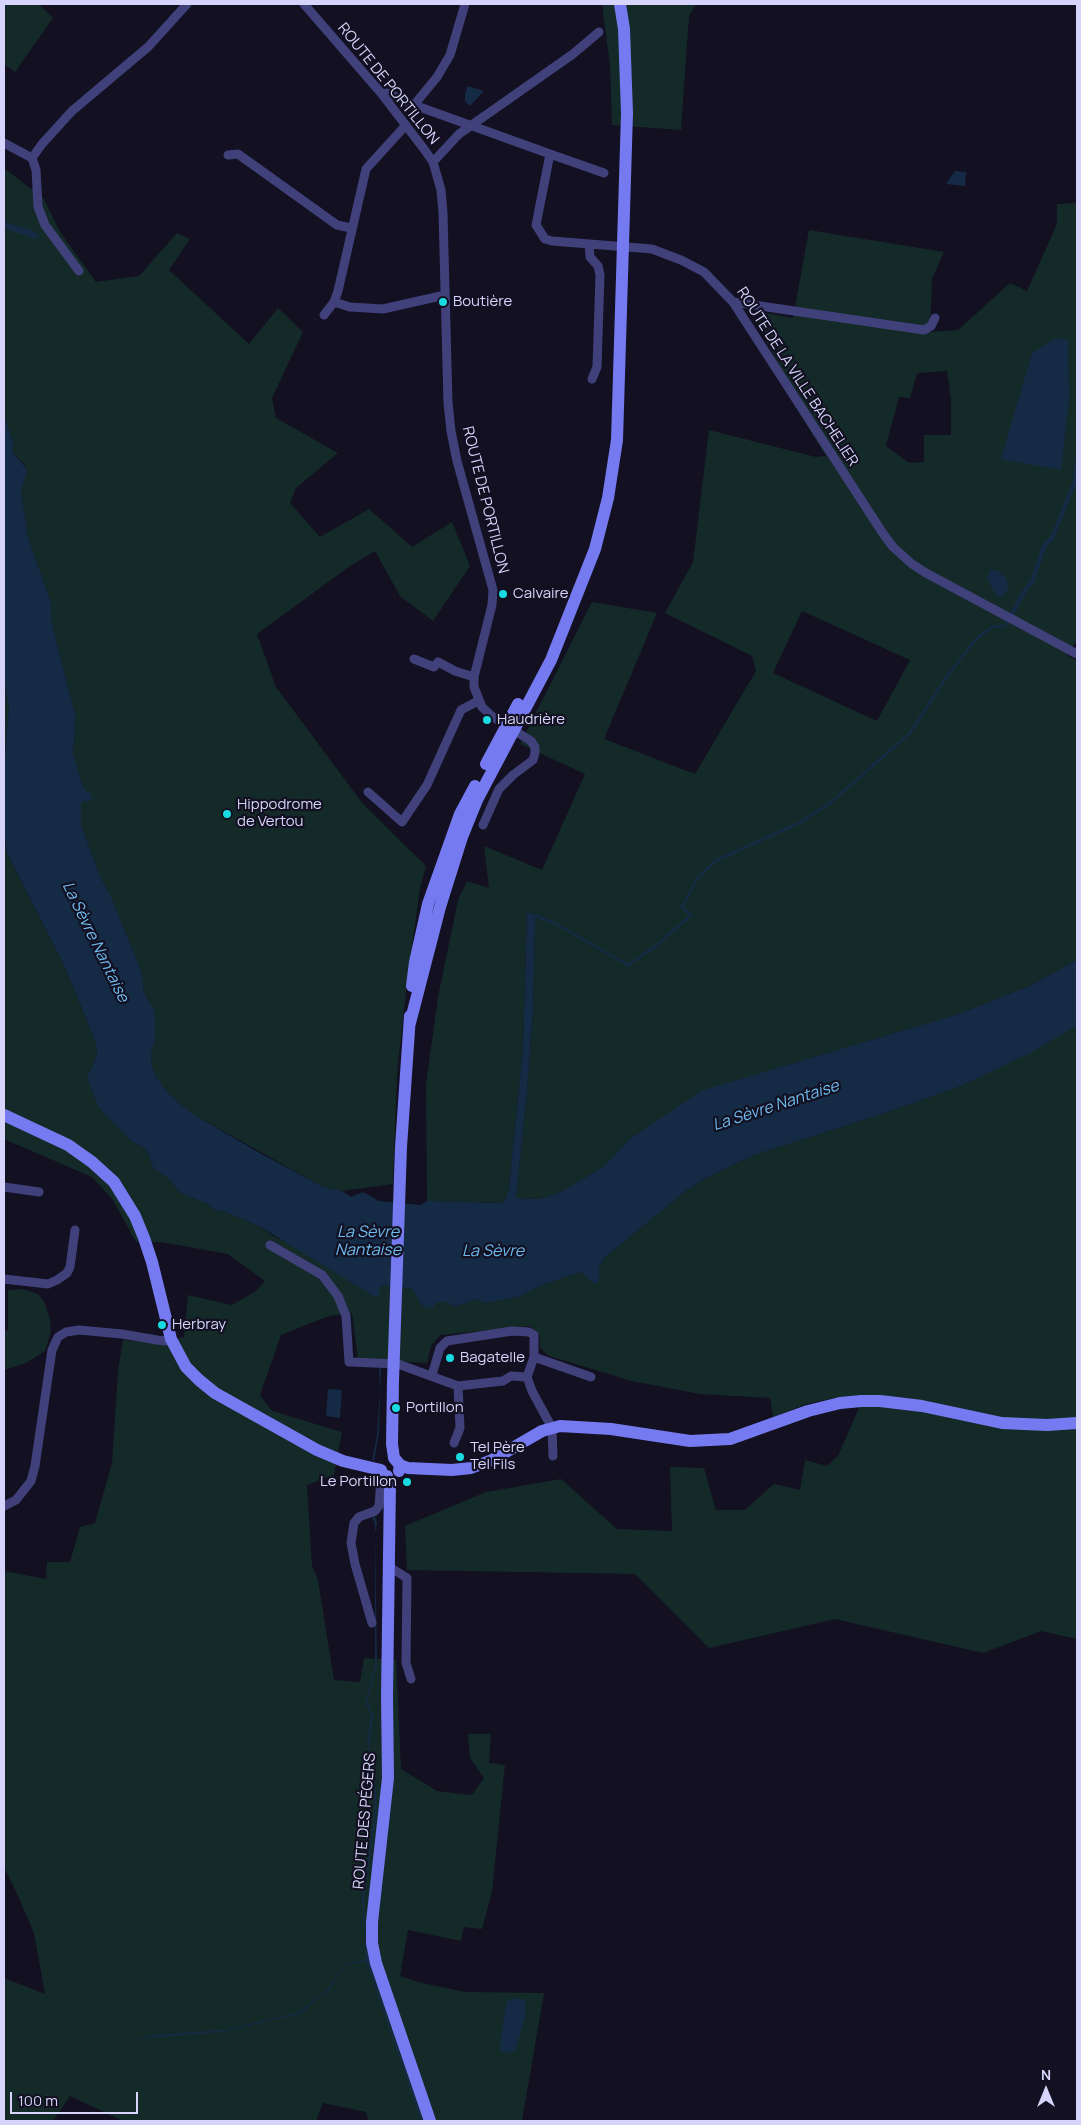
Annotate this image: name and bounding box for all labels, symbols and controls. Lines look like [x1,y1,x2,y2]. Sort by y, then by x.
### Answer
street label: ROUTE DE PORTILLON [334,20,442,148]
street label: ROUTE DE LA VILLE BACHELIER [732,284,862,470]
place label: Boutière [453,293,512,311]
marker: Boutière [437,296,449,308]
street label: ROUTE DE PORTILLON [458,425,512,575]
place label: Calvaire [513,585,569,603]
marker: Calvaire [497,588,509,600]
place label: Haudrière [497,711,565,729]
marker: Haudrière [481,714,493,726]
place label: Hippodrome de Vertou [237,796,322,831]
marker: Hippodrome de Vertou [221,808,233,820]
water label: La Sèvre Nantaise [58,879,132,1005]
water label: La Sèvre Nantaise [710,1077,842,1135]
water label: La Sèvre Nantaise [335,1223,401,1261]
water label: La Sèvre [462,1242,524,1262]
place label: Herbray [172,1316,226,1334]
marker: Herbray [156,1319,168,1331]
place label: Bagatelle [460,1349,525,1367]
marker: Bagatelle [444,1352,456,1364]
place label: Portillon [406,1399,464,1417]
marker: Portillon [390,1402,402,1414]
place label: Tel Père Tel Fils [470,1439,525,1474]
marker: Tel Père Tel Fils [454,1451,466,1463]
place label: Le Portillon [320,1473,397,1491]
marker: Le Portillon [401,1476,413,1488]
street label: ROUTE DES PÉGERS [350,1752,380,1890]
north arrow [1021,2065,1071,2115]
text: N [1041,2065,1051,2084]
scale bar [12,2082,140,2114]
text: 100 m [18,2090,58,2111]

